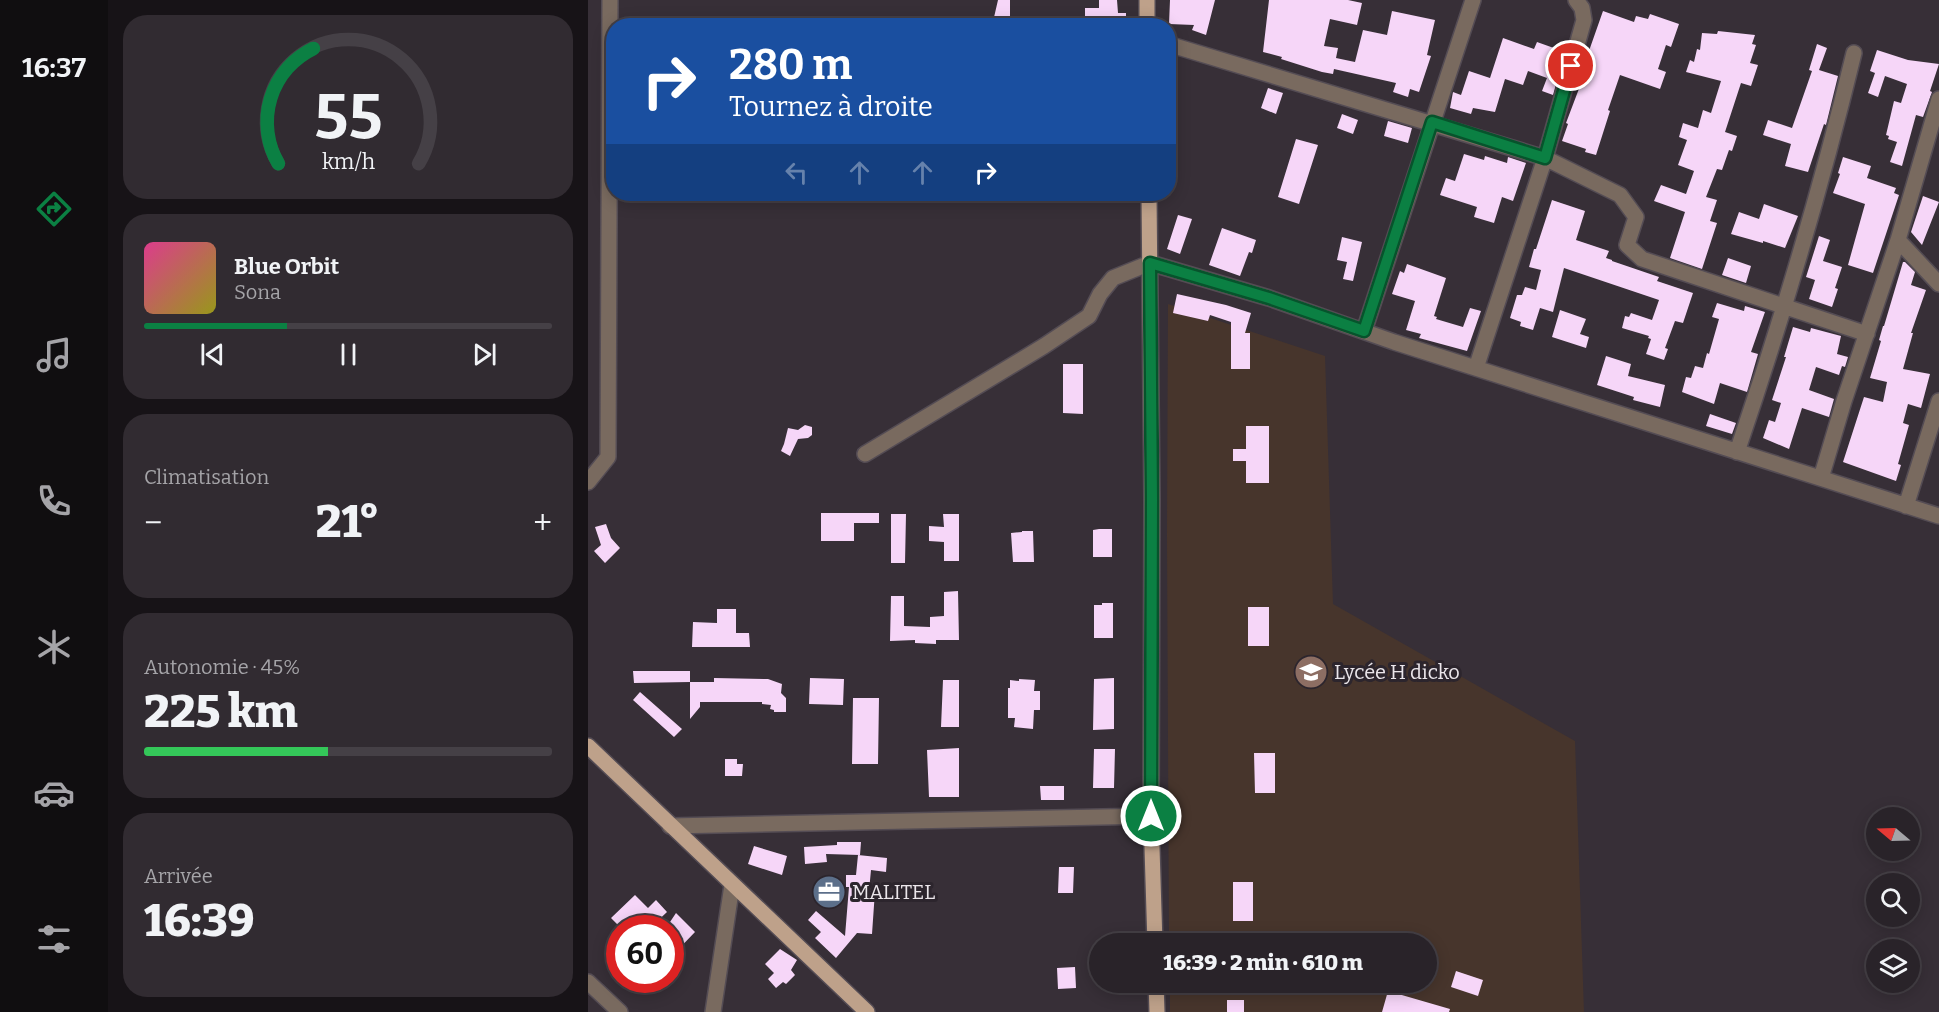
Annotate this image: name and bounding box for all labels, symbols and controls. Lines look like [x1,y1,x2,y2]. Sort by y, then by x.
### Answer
text: 280 m [729,40,852,90]
pin [1545,40,1596,91]
icon: right [630,42,708,120]
icon: arrive [1554,49,1587,82]
text: 16:37 [22,52,86,84]
text: 55 [314,80,382,155]
text: Tournez à droite [729,91,933,123]
text: km/h [321,150,375,176]
icon: left [780,156,813,189]
icon: ahead [843,156,876,189]
icon: ahead [906,156,939,189]
icon: right [969,156,1002,189]
icon: directions [33,188,75,230]
text: Blue Orbit [234,253,339,280]
text: Sona [234,280,281,304]
icon: music [33,334,75,376]
icon: previous [196,338,229,371]
icon: pause [332,338,365,371]
icon: next [468,338,501,371]
text: Climatisation [144,465,269,489]
icon: phone [33,480,75,522]
text: 21° [316,495,380,549]
text: − [144,503,162,543]
text: + [533,503,552,543]
icon: climate [33,626,75,668]
school or university icon: Lycée H dicko [1293,654,1329,690]
text: Autonomie · 45% [144,655,300,679]
place label: Lycée H dicko [1334,660,1460,684]
text: 225 km [144,685,298,739]
icon: car [33,772,75,814]
position arrow [1119,784,1183,848]
north arrow [1866,807,1920,861]
map controls [1866,807,1920,993]
text: Arrivée [144,864,213,888]
button: search [1866,873,1920,927]
office icon: MALITEL [811,874,847,910]
place label: MALITEL [852,880,935,904]
text: 16:39 [144,894,254,948]
speed limit sign: 60 [606,915,684,993]
icon: filters [33,918,75,960]
button: layers [1866,939,1920,993]
text: 16:39 · 2 min · 610 m [1163,949,1363,976]

